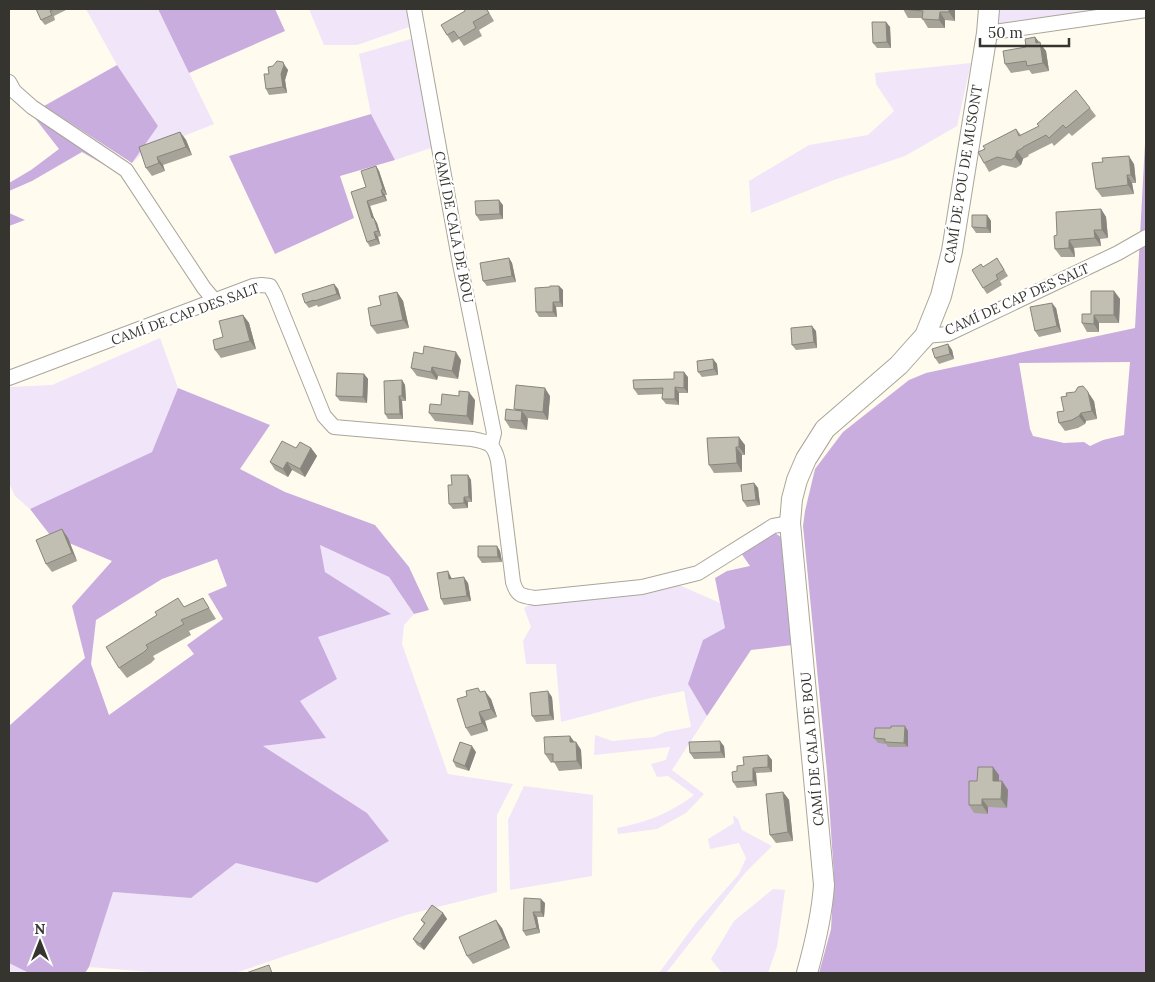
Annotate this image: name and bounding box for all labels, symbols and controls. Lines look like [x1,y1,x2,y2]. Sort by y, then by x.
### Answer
scale bar [980,15,1069,47]
text: 50 m [988,23,1023,42]
street label: CAMÍ DE POU DE MUSONT [940,83,986,265]
street label: CAMÍ DE CALA DE BOU [430,149,478,305]
street label: CAMÍ DE CAP DES SALT [942,259,1092,339]
street label: CAMÍ DE CAP DES SALT [108,279,262,349]
street label: CAMÍ DE CALA DE BOU [796,671,828,827]
north arrow [15,917,65,967]
text: N [35,920,46,938]

